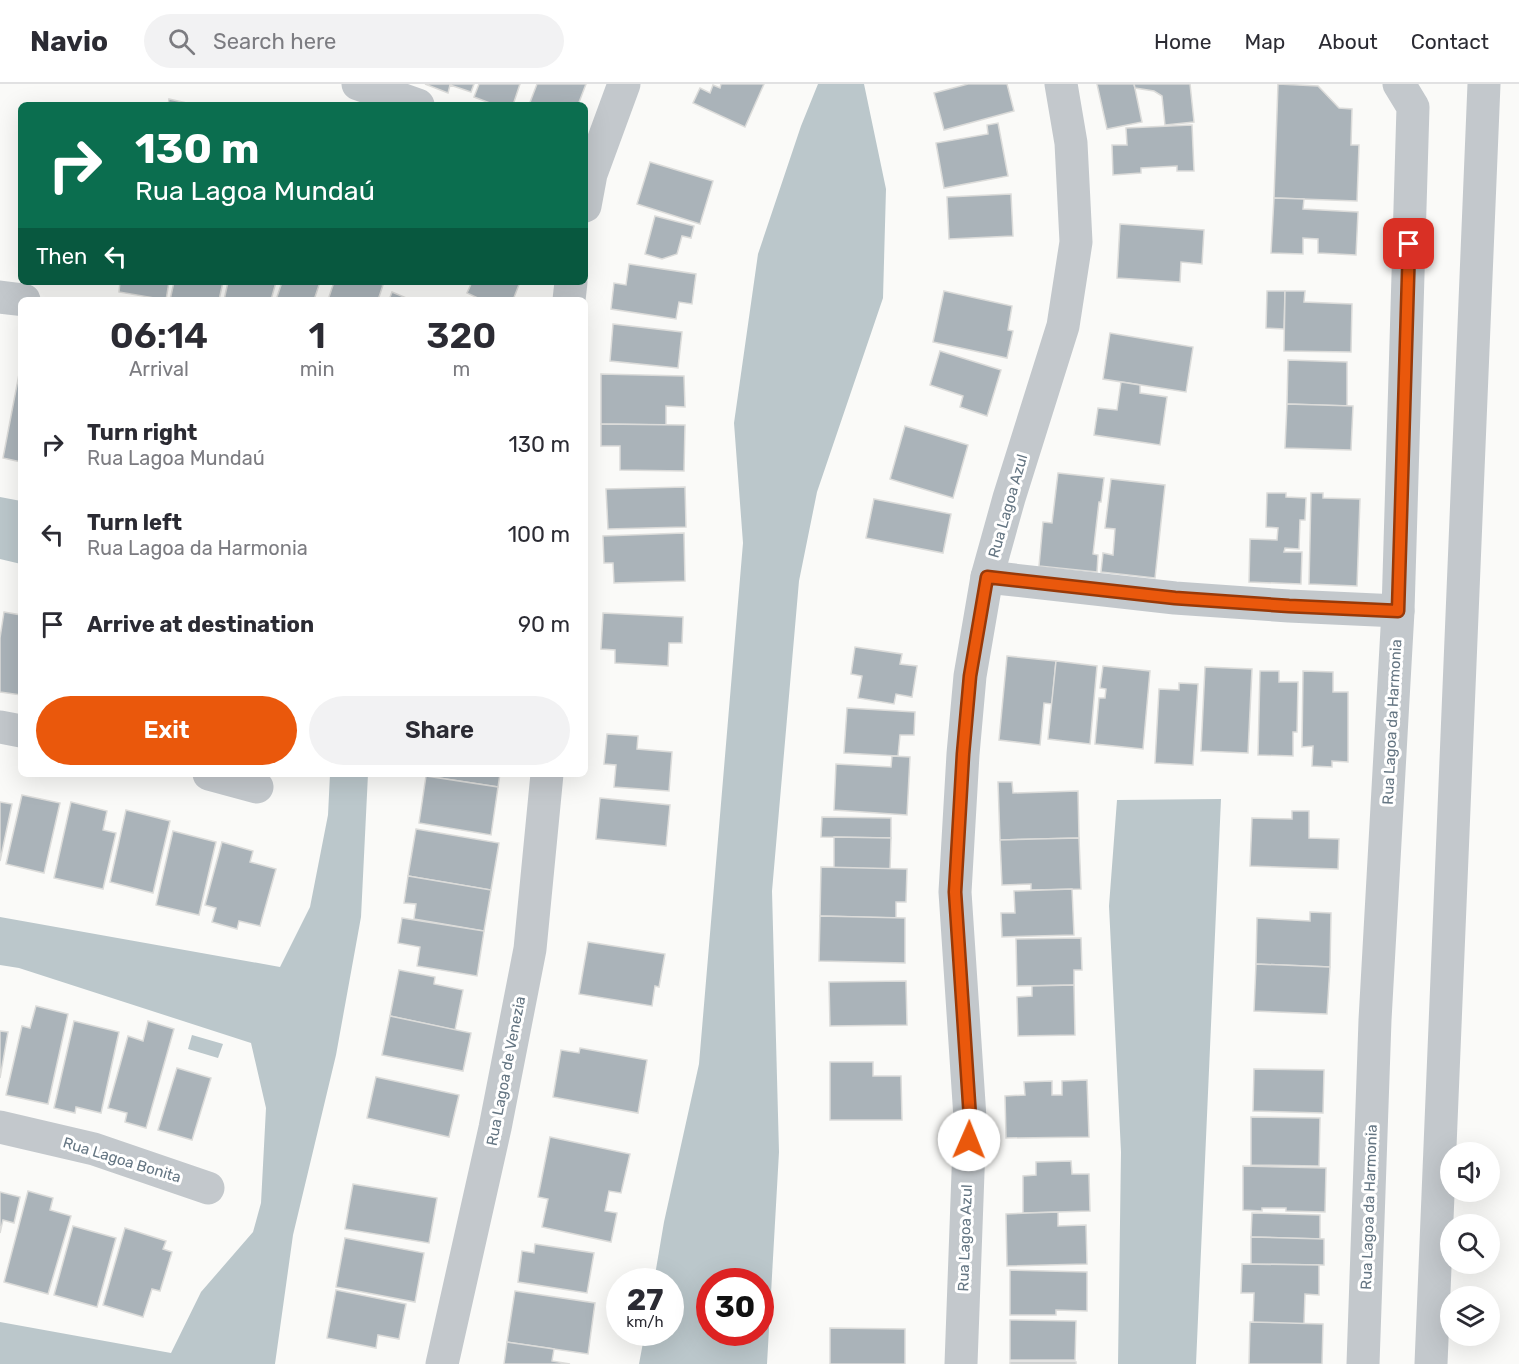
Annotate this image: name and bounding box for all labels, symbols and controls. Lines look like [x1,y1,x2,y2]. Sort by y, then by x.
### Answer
search box [144,14,564,68]
text: Navio [30,25,108,58]
icon: search [165,25,198,58]
text: Search here [213,28,336,55]
text: Home [1154,29,1211,54]
text: Map [1244,29,1285,54]
text: About [1318,29,1378,54]
text: Contact [1411,29,1489,54]
text: 130 m [135,124,260,174]
icon: right [36,126,114,204]
text: Rua Lagoa Mundaú [135,175,375,207]
pin [1383,218,1434,269]
icon: arrive [1392,227,1425,260]
icon: left [99,240,132,273]
text: Then [36,243,87,270]
text: 06:14 [110,314,208,357]
text: 1 [309,314,326,357]
text: 320 [426,314,496,357]
text: Arrival [129,357,189,381]
text: min [300,357,335,381]
text: m [452,357,470,381]
text: Turn right [87,419,197,446]
icon: right [36,428,69,461]
text: 130 m [508,431,570,458]
text: Rua Lagoa Mundaú [87,446,265,470]
street label: Rua Lagoa Azul [985,452,1031,560]
text: Turn left [87,509,182,536]
icon: left [36,518,69,551]
text: 100 m [508,521,570,548]
text: Rua Lagoa da Harmonia [87,536,308,560]
icon: arrive [36,608,69,641]
text: Arrive at destination [87,611,314,638]
text: 90 m [518,611,570,638]
street label: Rua Lagoa da Harmonia [1379,639,1405,805]
button: Exit [36,696,297,765]
button: Share [309,696,570,765]
street label: Rua Lagoa de Venezia [483,995,529,1147]
position arrow [937,1108,1001,1172]
street label: Rua Lagoa da Harmonia [1357,1124,1381,1290]
street label: Rua Lagoa Bonita [61,1133,183,1187]
map controls [1440,1142,1500,1346]
button: sound [1440,1142,1500,1202]
street label: Rua Lagoa Azul [954,1184,976,1292]
button: search [1440,1214,1500,1274]
speed limit sign: 30 [696,1268,774,1346]
text: 27 [627,1282,663,1318]
button: layers [1440,1286,1500,1346]
text: km/h [626,1313,664,1331]

